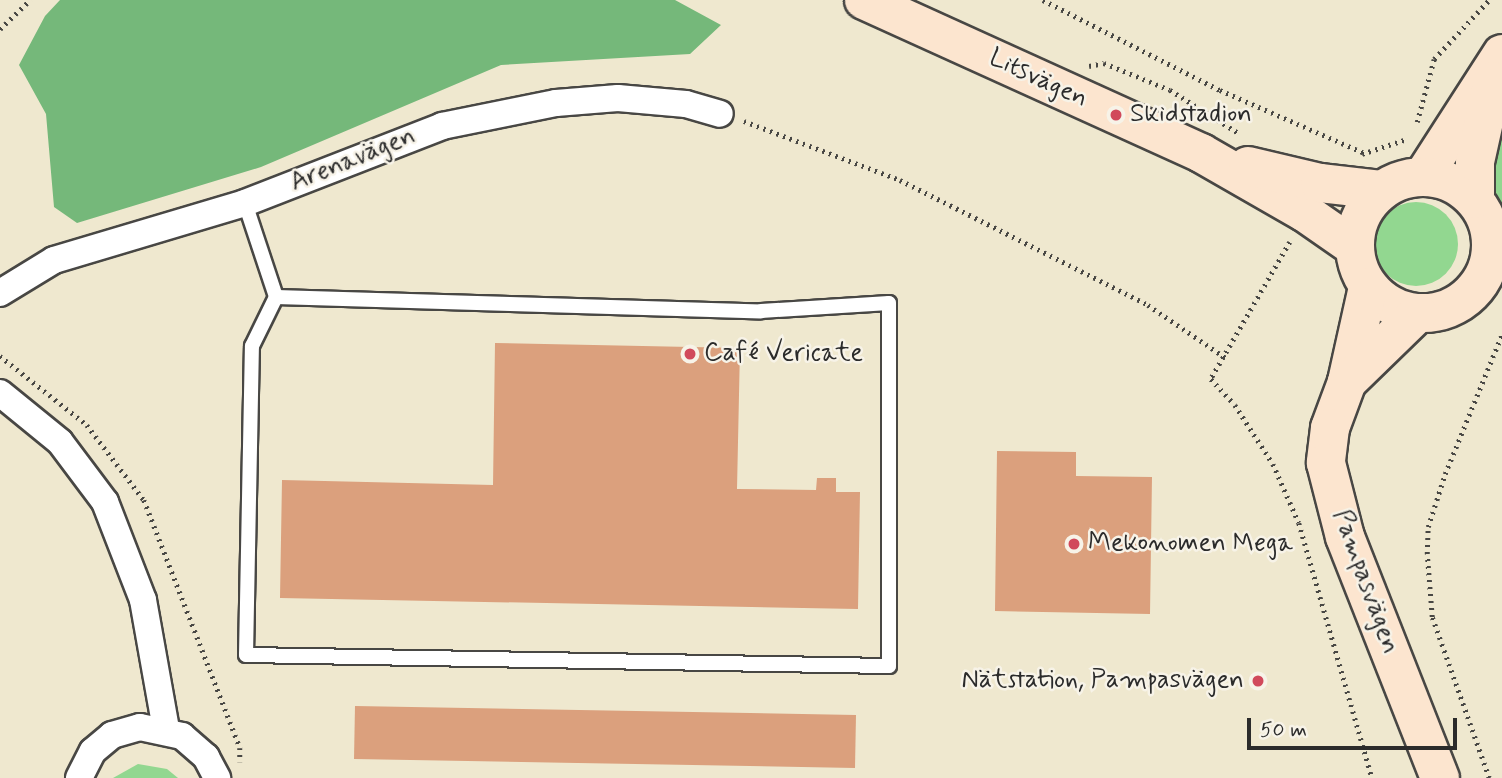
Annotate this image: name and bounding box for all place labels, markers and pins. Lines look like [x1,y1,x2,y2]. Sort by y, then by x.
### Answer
place label: Skidstadion [1130,99,1252,131]
marker: Skidstadion [1108,107,1124,123]
place label: Café Vericate [704,338,863,370]
marker: Café Vericate [682,346,698,362]
place label: Mekonomen Mega [1088,528,1293,560]
marker: Mekonomen Mega [1066,536,1082,552]
place label: Nätstation, Pampasvägen [964,665,1244,697]
marker: Nätstation, Pampasvägen [1250,673,1266,689]

